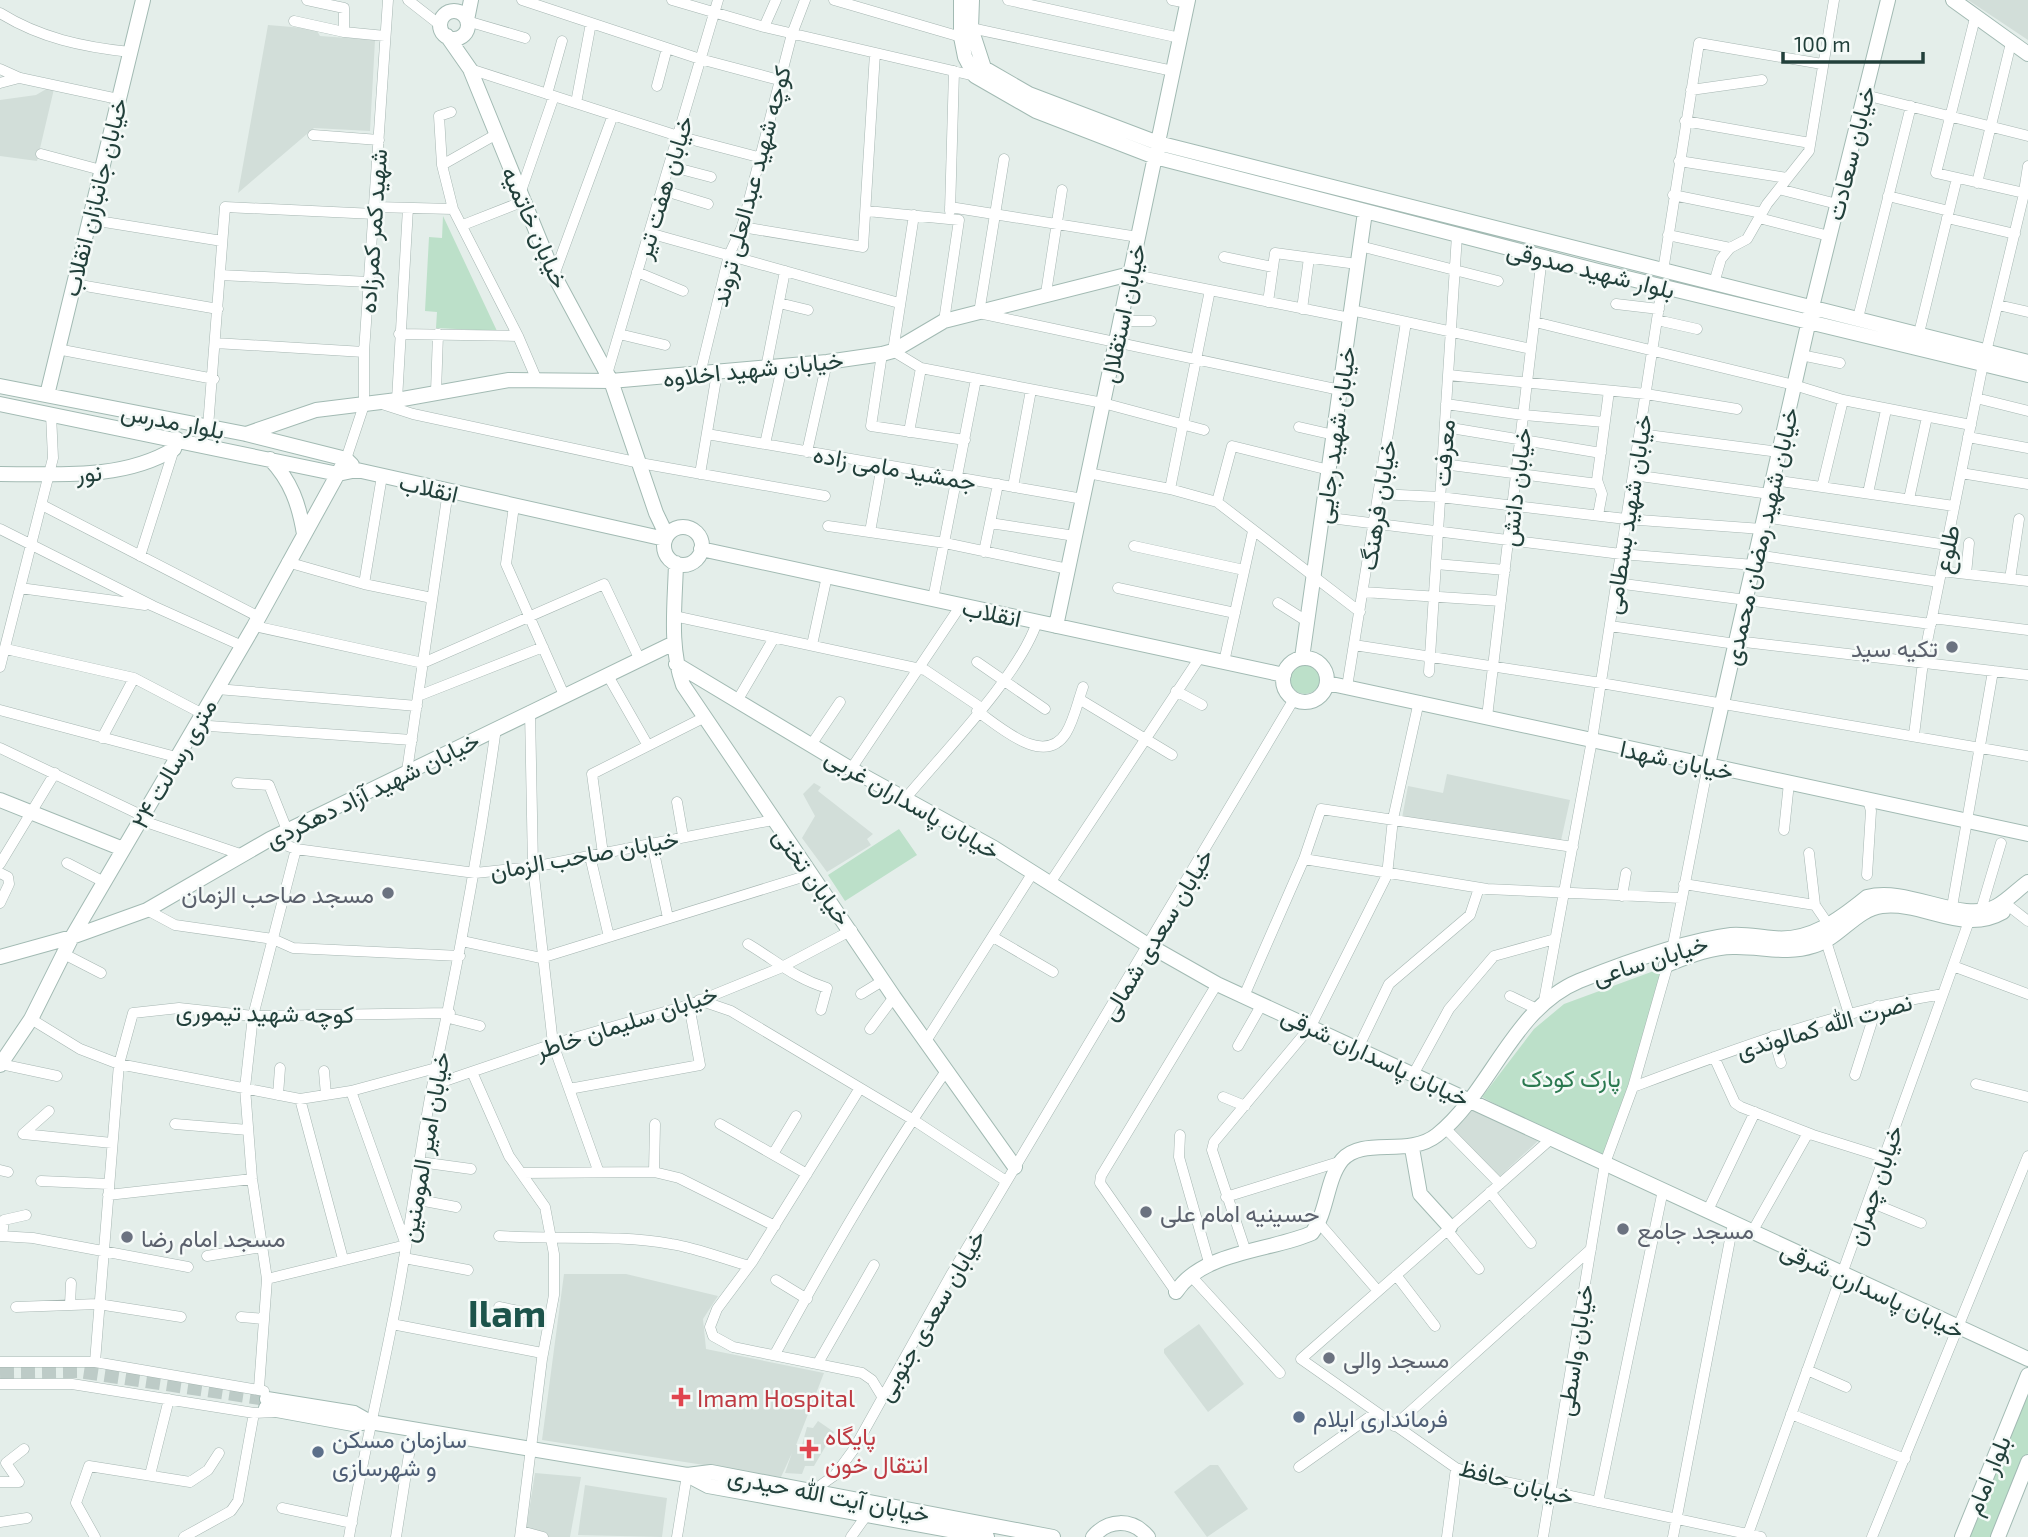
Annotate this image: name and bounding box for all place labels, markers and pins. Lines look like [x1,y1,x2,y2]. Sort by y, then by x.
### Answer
place label: تکیه سید [1851,633,1938,663]
marker: تکیه سید [1944,639,1960,655]
place label: مسجد صاحب الزمان [181,879,374,910]
marker: مسجد صاحب الزمان [380,885,396,901]
place label: حسینیه امام علی [1160,1198,1320,1230]
marker: حسینیه امام علی [1138,1204,1154,1220]
place label: مسجد جامع [1637,1215,1754,1248]
marker: مسجد جامع [1615,1221,1631,1237]
place label: مسجد امام رضا [141,1223,286,1255]
marker: مسجد امام رضا [119,1229,135,1245]
place label: مسجد والی [1343,1344,1449,1375]
marker: مسجد والی [1321,1350,1337,1366]
place label: Imam Hospital [697,1383,855,1412]
marker: Imam Hospital [671,1387,691,1407]
place label: فرمانداری ایلام [1313,1403,1448,1435]
marker: فرمانداری ایلام [1291,1409,1307,1425]
place label: پایگاه انتقال خون [825,1421,929,1480]
place label: سازمان مسکن و شهرسازی [332,1424,467,1483]
marker: پایگاه انتقال خون [799,1439,819,1459]
marker: سازمان مسکن و شهرسازی [310,1444,326,1460]

